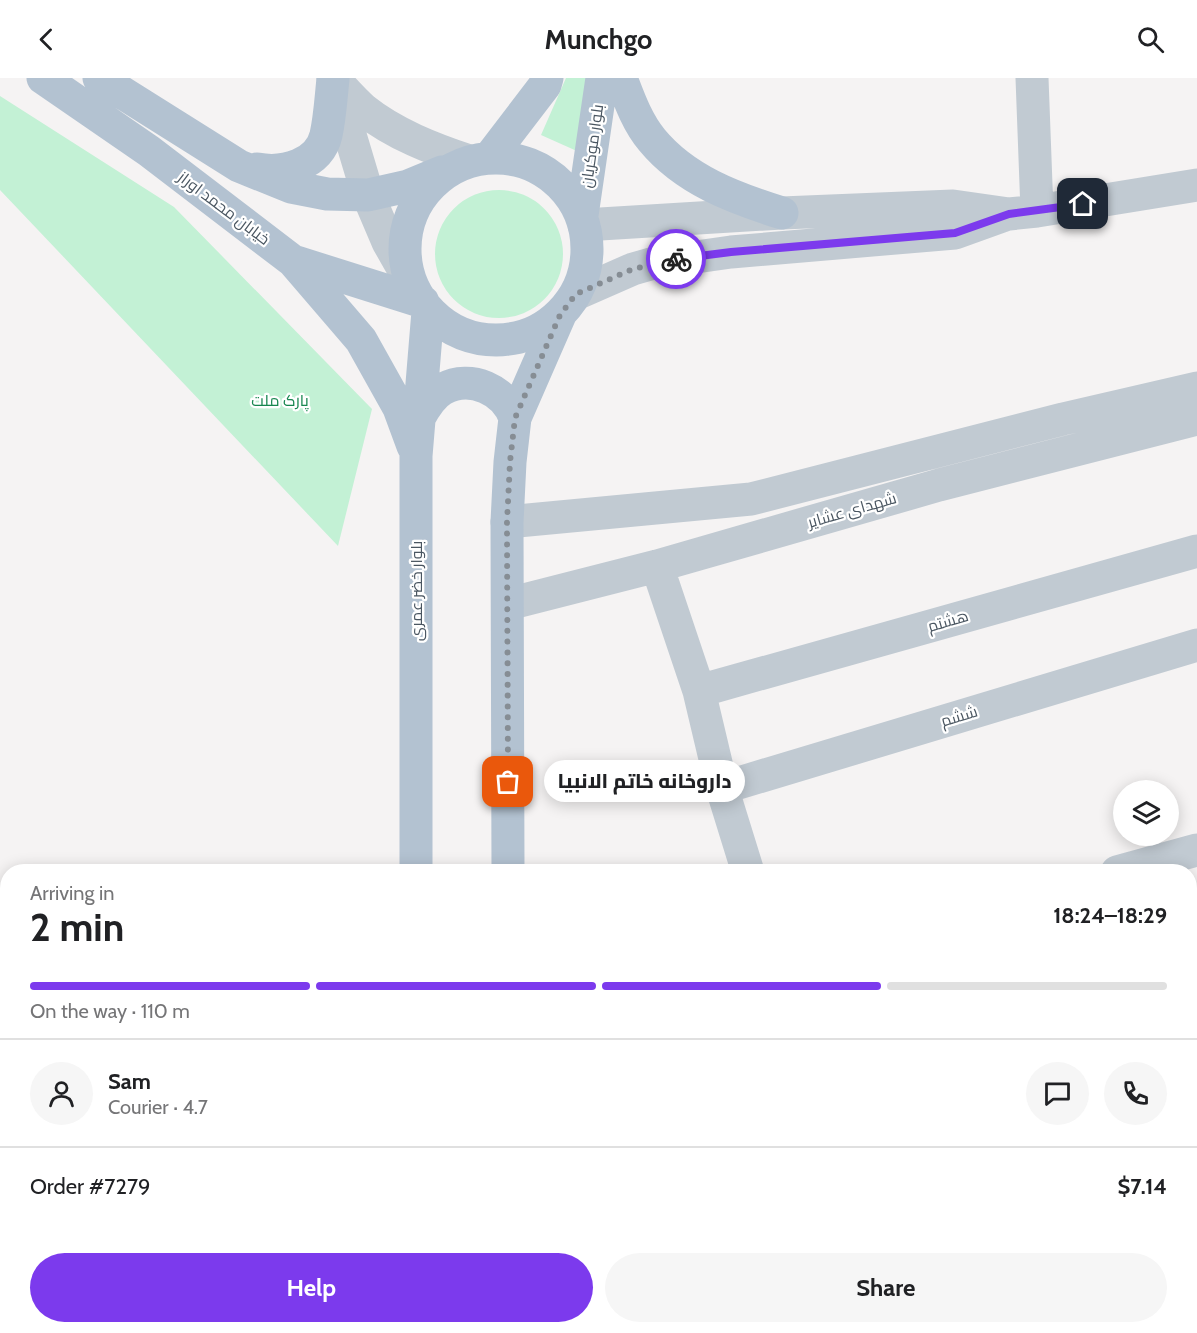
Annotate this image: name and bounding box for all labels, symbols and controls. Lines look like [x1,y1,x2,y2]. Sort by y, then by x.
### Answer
icon: back [30,23,63,56]
text: Munchgo [545,23,652,56]
icon: search [1134,23,1167,56]
street label: بلوار موکریان [577,103,608,189]
street label: خیابان محمد اوراز [173,167,274,250]
pin [1057,178,1108,229]
icon: home [1066,187,1099,220]
courier [646,229,706,289]
icon: bike [660,243,693,276]
park label: پارک ملت [251,391,310,412]
street label: شهدای عشایر [804,488,899,533]
street label: بلوار خضر عمری [407,541,427,641]
street label: هشتم [925,606,971,638]
street label: ششم [938,701,980,732]
pin [482,756,533,807]
callout: داروخانه خاتم الانبیا [544,761,745,803]
icon: bag [491,765,524,798]
text: داروخانه خاتم الانبیا [557,769,732,793]
map controls [1113,780,1179,846]
button: layers [1113,780,1179,846]
text: Arriving in [30,881,114,905]
text: 18:24–18:29 [1053,902,1167,929]
text: 2 min [30,903,124,951]
text: On the way · 110 m [30,999,190,1023]
button: person [30,1062,93,1125]
button: chat [1026,1062,1089,1125]
button: phone [1104,1062,1167,1125]
text: Sam [108,1068,151,1095]
text: Courier · 4.7 [108,1095,208,1119]
text: Order #7279 [30,1173,150,1200]
text: $7.14 [1118,1173,1167,1200]
button: Help [30,1253,593,1322]
button: Share [605,1253,1167,1322]

